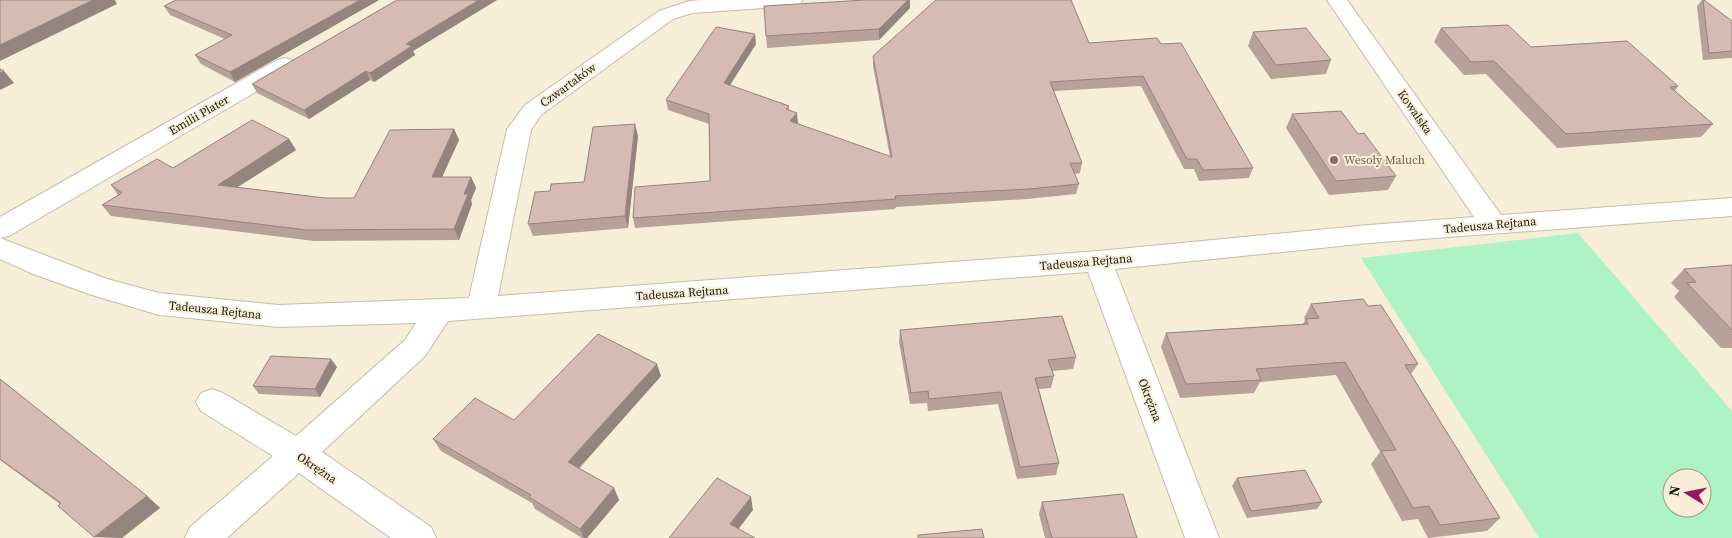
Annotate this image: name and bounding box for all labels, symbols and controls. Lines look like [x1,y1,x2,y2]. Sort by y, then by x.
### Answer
street label: Czwartaków [537,59,600,111]
street label: Kowalska [1394,87,1437,138]
street label: Emilii Plater [166,91,232,139]
place label: Wesoły Maluch [1344,152,1425,168]
marker: Wesoły Maluch [1328,154,1340,166]
street label: Tadeusza Rejtana [1443,213,1538,237]
street label: Tadeusza Rejtana [1039,250,1134,274]
street label: Tadeusza Rejtana [635,282,730,304]
street label: Tadeusza Rejtana [168,297,263,323]
street label: Okrężna [1134,376,1166,425]
street label: Okrężna [294,449,341,488]
north arrow [1662,468,1712,518]
text: N [1663,484,1685,498]

